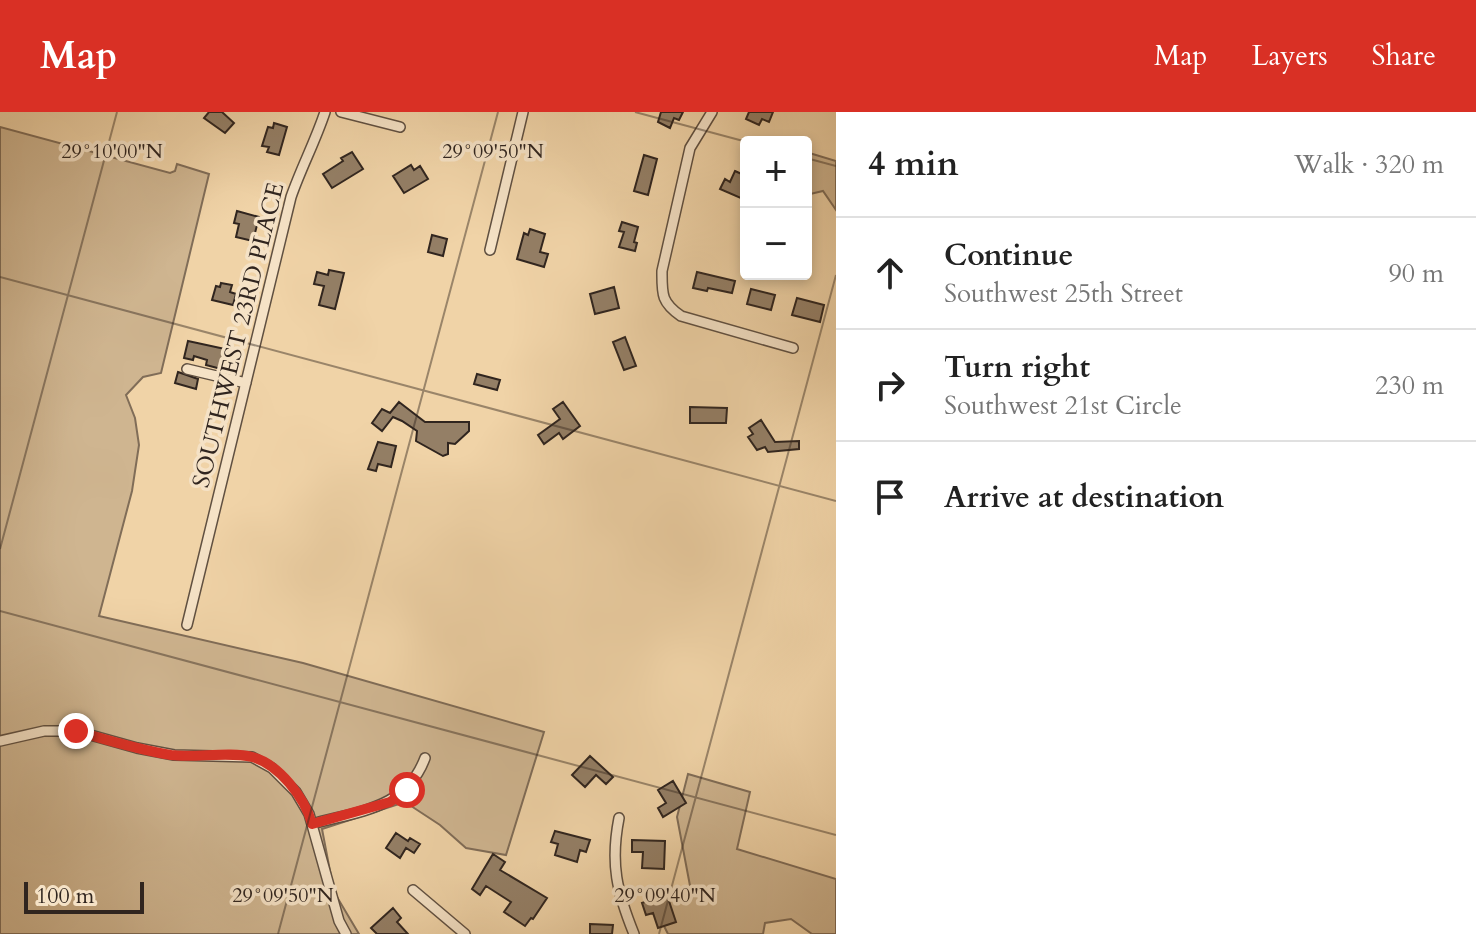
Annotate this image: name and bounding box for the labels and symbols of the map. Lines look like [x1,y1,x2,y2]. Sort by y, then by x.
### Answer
text: 29°10'00"N [61,138,163,165]
text: 29°09'50"N [442,138,544,165]
street label: SOUTHWEST 23RD PLACE [185,179,292,491]
route end [58,713,94,749]
route start [389,772,425,808]
scale bar [24,878,144,914]
text: 29°09'50"N [232,882,334,909]
text: 29°09'40"N [614,882,716,909]

